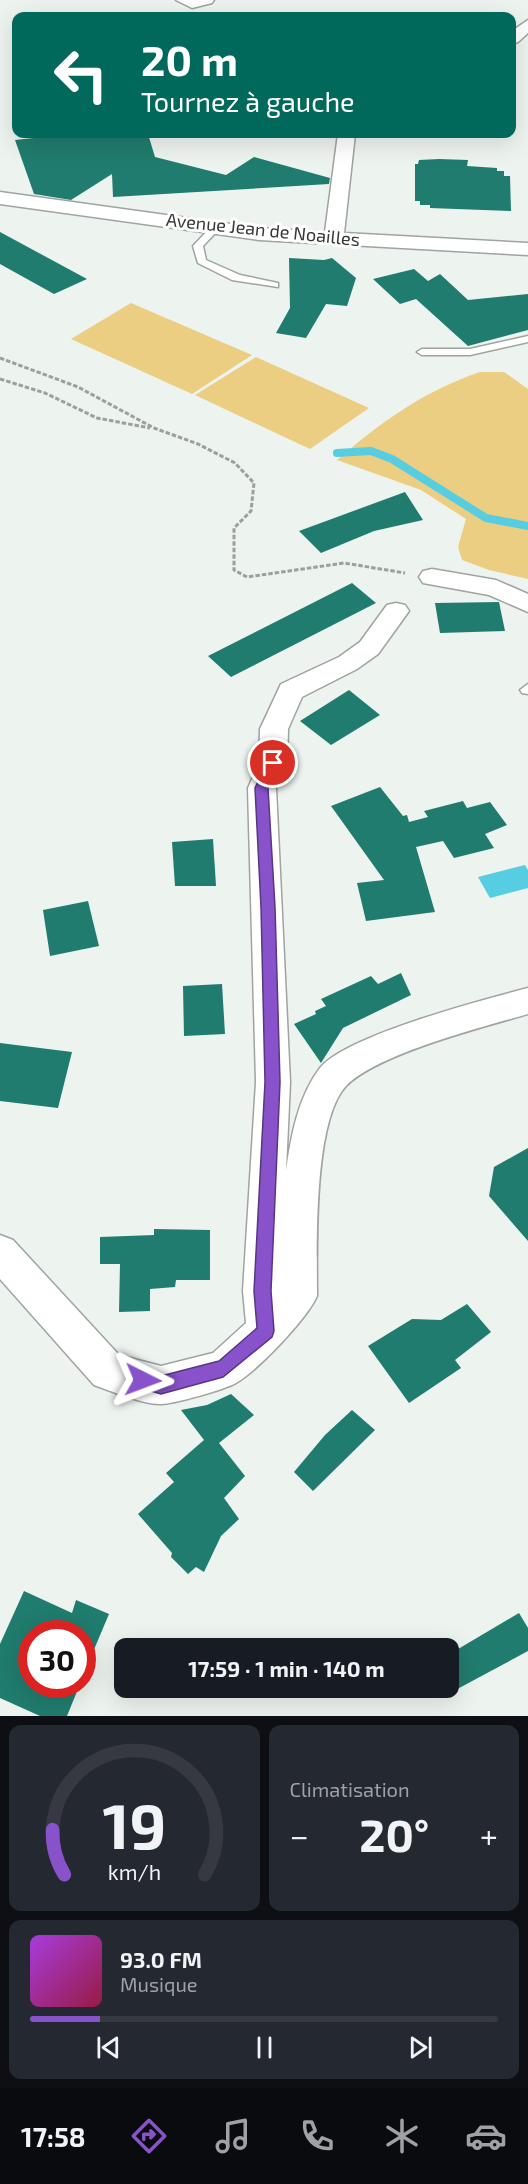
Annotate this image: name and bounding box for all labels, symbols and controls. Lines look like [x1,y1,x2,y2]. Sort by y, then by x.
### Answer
text: 20 m [141,34,238,84]
icon: left [42,36,120,114]
text: Tournez à gauche [141,85,355,117]
street label: Avenue Jean de Noailles [165,208,361,250]
pin [247,737,298,788]
icon: arrive [256,746,289,779]
position arrow [111,1348,175,1412]
speed limit sign: 30 [18,1620,96,1698]
text: 17:59 · 1 min · 140 m [188,1655,385,1681]
text: Climatisation [290,1777,410,1801]
text: 19 [102,1787,166,1862]
text: 20° [359,1807,429,1861]
text: − [290,1815,309,1855]
text: + [480,1815,498,1855]
text: km/h [108,1859,161,1884]
text: 93.0 FM [120,1946,202,1972]
text: Musique [120,1972,198,1996]
icon: previous [92,2031,125,2064]
icon: pause [248,2031,281,2064]
icon: next [404,2031,437,2064]
icon: directions [128,2115,170,2157]
icon: music [212,2115,254,2157]
icon: phone [296,2115,338,2157]
icon: climate [381,2115,423,2157]
icon: car [465,2115,507,2157]
text: 17:58 [21,2120,86,2152]

